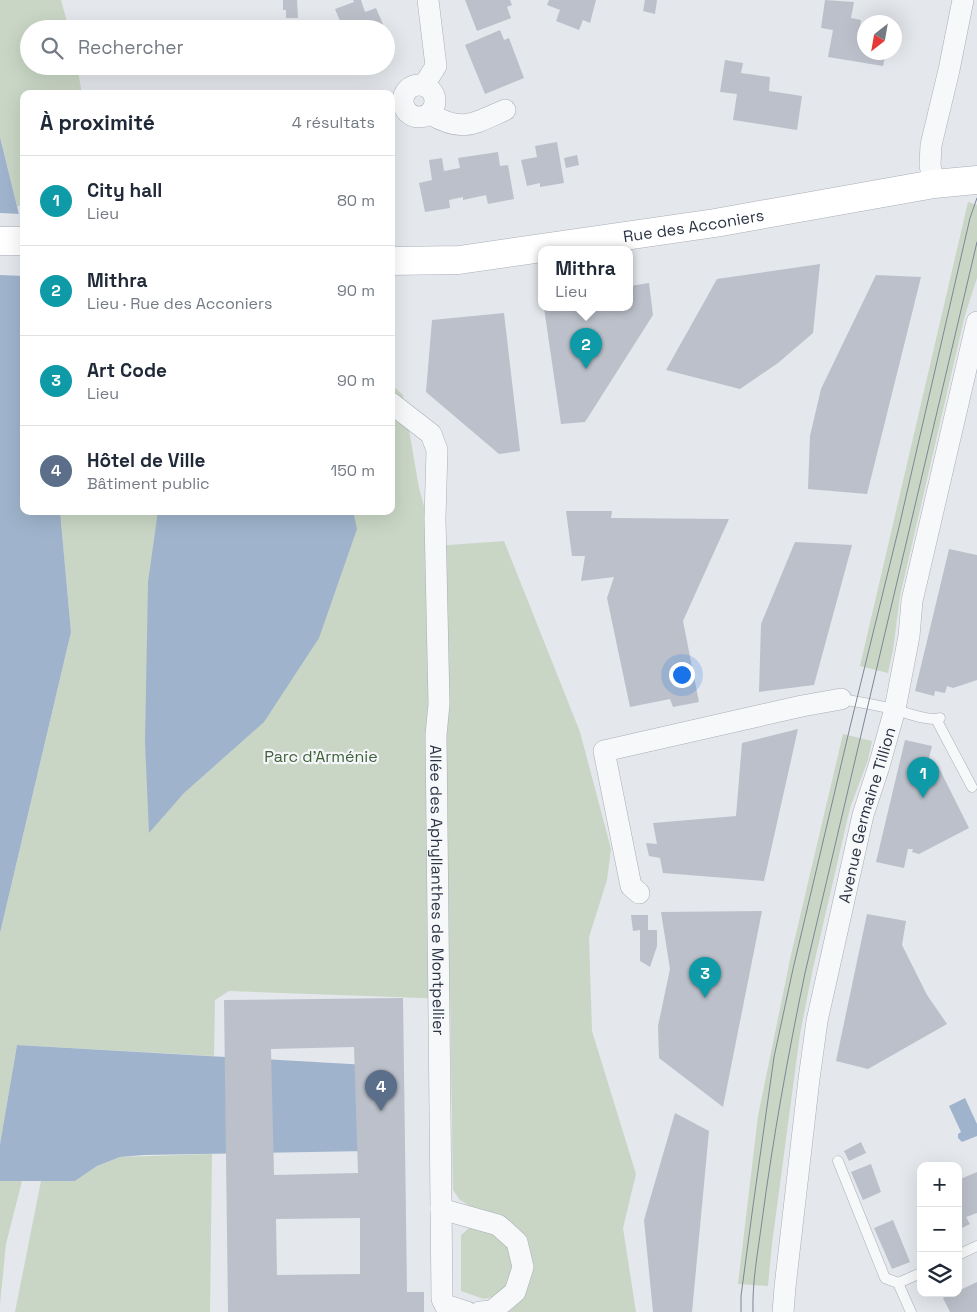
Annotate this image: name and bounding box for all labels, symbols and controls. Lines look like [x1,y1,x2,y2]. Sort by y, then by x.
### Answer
north arrow [857,15,902,60]
search box [20,20,395,75]
icon: search [38,34,66,62]
text: Rechercher [78,35,184,60]
text: À proximité [40,109,155,136]
text: 4 résultats [292,112,375,133]
text: City hall [87,178,162,203]
text: 1 [52,190,60,211]
text: 80 m [337,190,375,211]
text: Lieu [87,203,119,224]
street label: Rue des Acconiers [622,204,766,247]
popup [538,246,633,311]
text: Mithra [555,256,616,281]
text: Mithra [87,268,147,293]
text: 2 [51,280,61,301]
text: 90 m [337,280,375,301]
text: Lieu [555,281,587,302]
text: Lieu · Rue des Acconiers [87,293,272,314]
pin: 2 [570,328,602,369]
text: Art Code [87,358,167,383]
text: 3 [51,370,61,391]
text: 90 m [337,370,375,391]
text: Lieu [87,383,119,404]
text: Hôtel de Ville [87,448,206,473]
text: 4 [51,460,61,481]
text: 150 m [331,460,375,481]
text: Bâtiment public [87,473,210,494]
your location [669,662,695,688]
street label: Avenue Germaine Tillion [834,725,900,905]
street label: Allée des Aphyllanthes de Montpellier [425,745,449,1036]
park label: Parc d'Arménie [264,746,378,767]
pin: 1 [907,757,939,798]
pin: 3 [689,957,721,998]
pin: 4 [365,1070,397,1111]
map controls [917,1162,962,1297]
button: + [917,1162,962,1207]
button: − [917,1207,962,1252]
button: layers [917,1252,962,1297]

